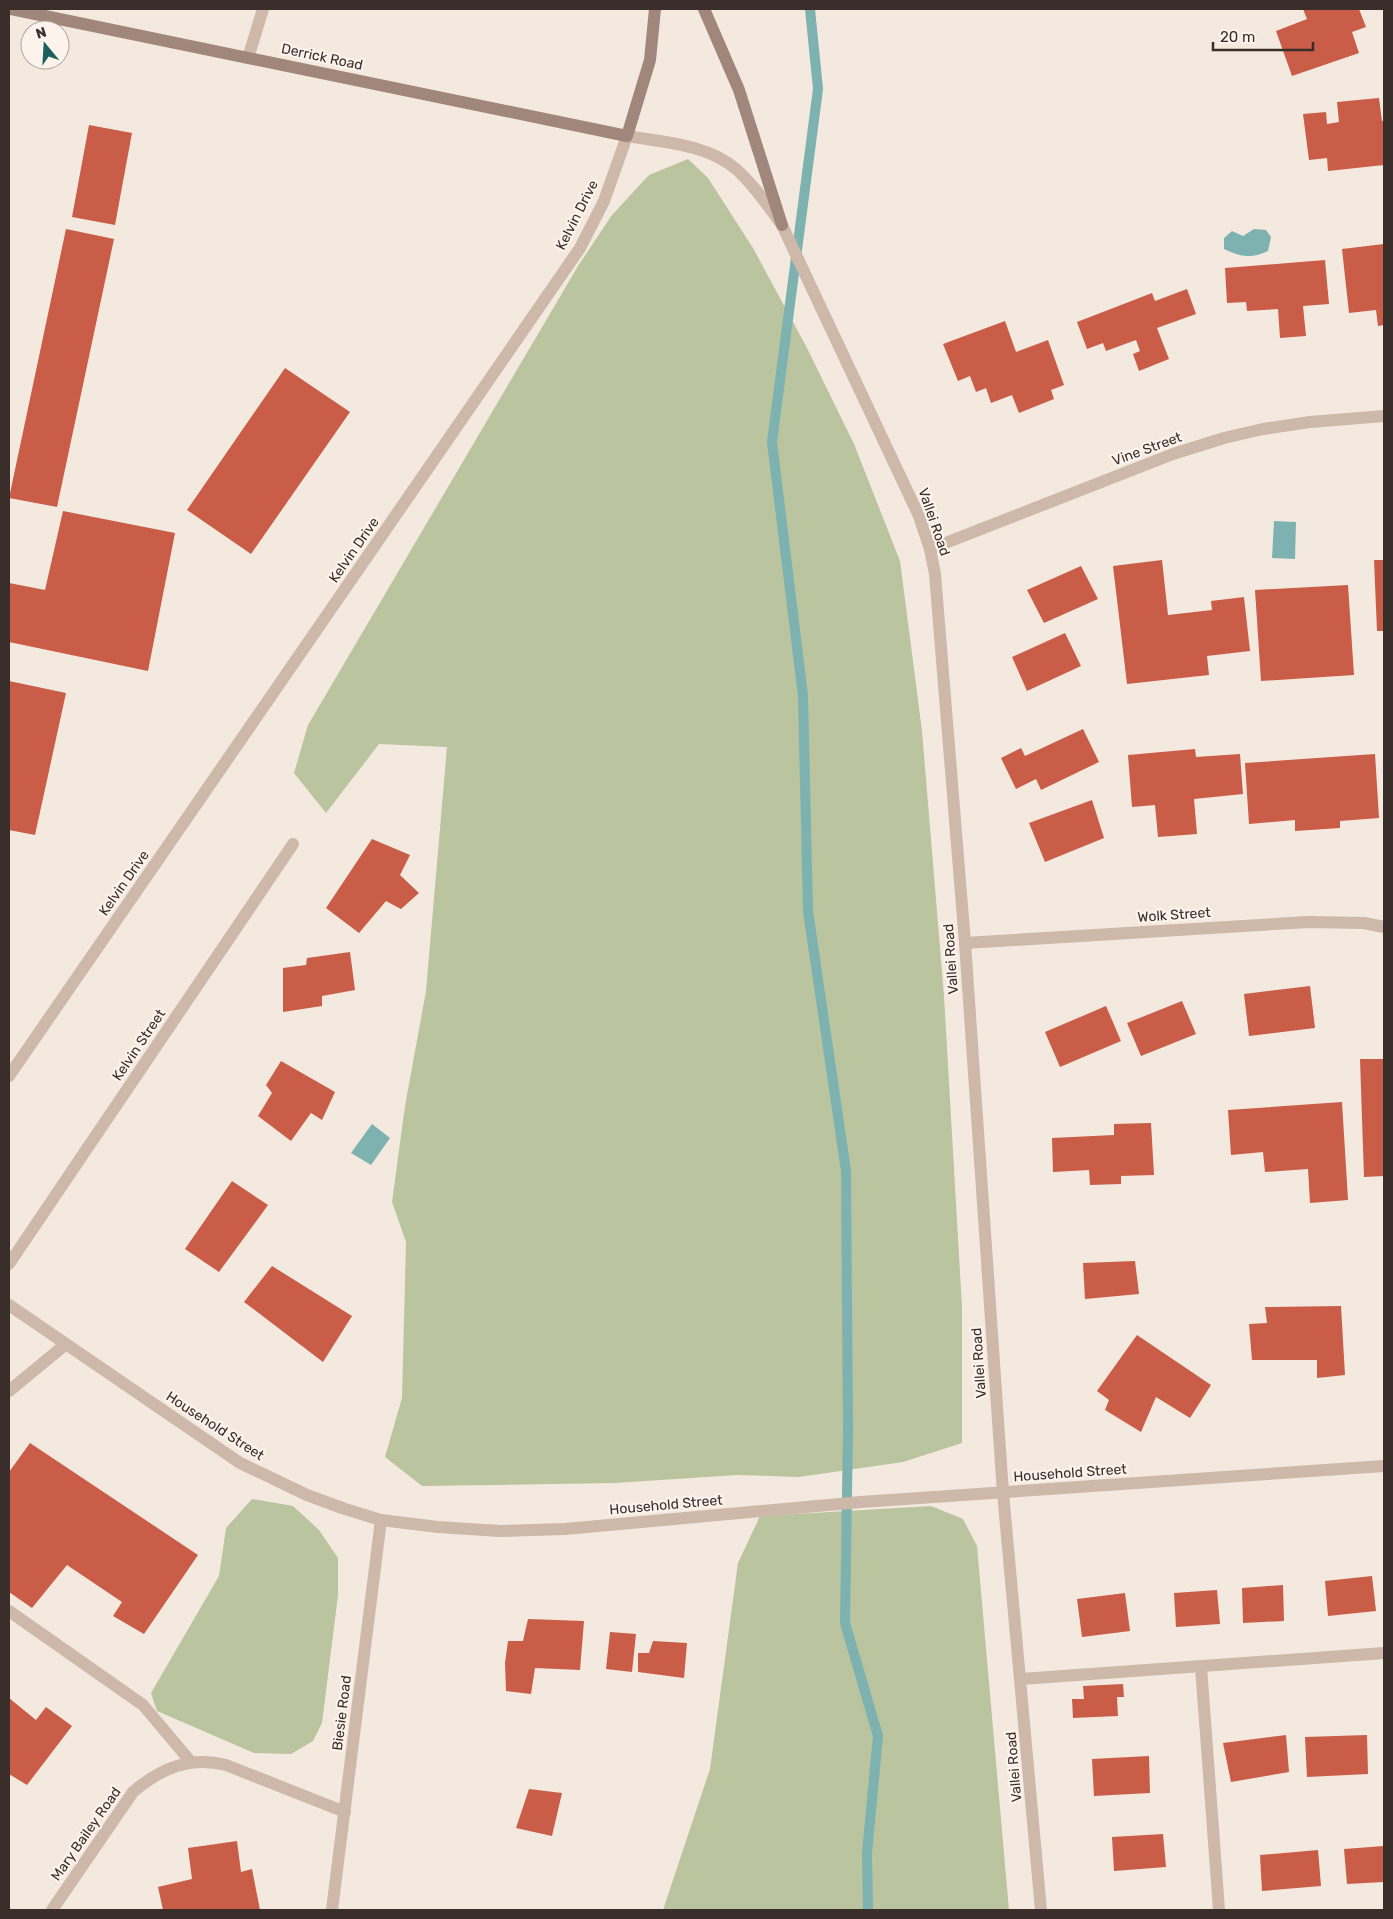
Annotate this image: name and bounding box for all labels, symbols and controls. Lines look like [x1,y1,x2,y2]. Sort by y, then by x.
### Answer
north arrow [20,20,70,70]
scale bar [1213,20,1313,52]
text: N [34,23,49,43]
text: 20 m [1220,28,1255,46]
street label: Derrick Road [280,40,364,74]
street label: Kelvin Drive [552,177,602,253]
street label: Vine Street [1110,428,1185,469]
street label: Vallei Road [914,486,954,558]
street label: Kelvin Drive [325,514,383,586]
street label: Kelvin Drive [95,847,153,919]
street label: Wolk Street [1137,904,1212,926]
street label: Vallei Road [940,923,962,995]
street label: Kelvin Street [109,1006,169,1084]
street label: Vallei Road [968,1327,990,1399]
street label: Household Street [163,1388,268,1464]
street label: Household Street [1013,1461,1128,1485]
street label: Household Street [609,1492,724,1518]
street label: Biesie Road [329,1674,355,1752]
street label: Vallei Road [1002,1731,1026,1803]
street label: Mary Bailey Road [47,1784,125,1884]

